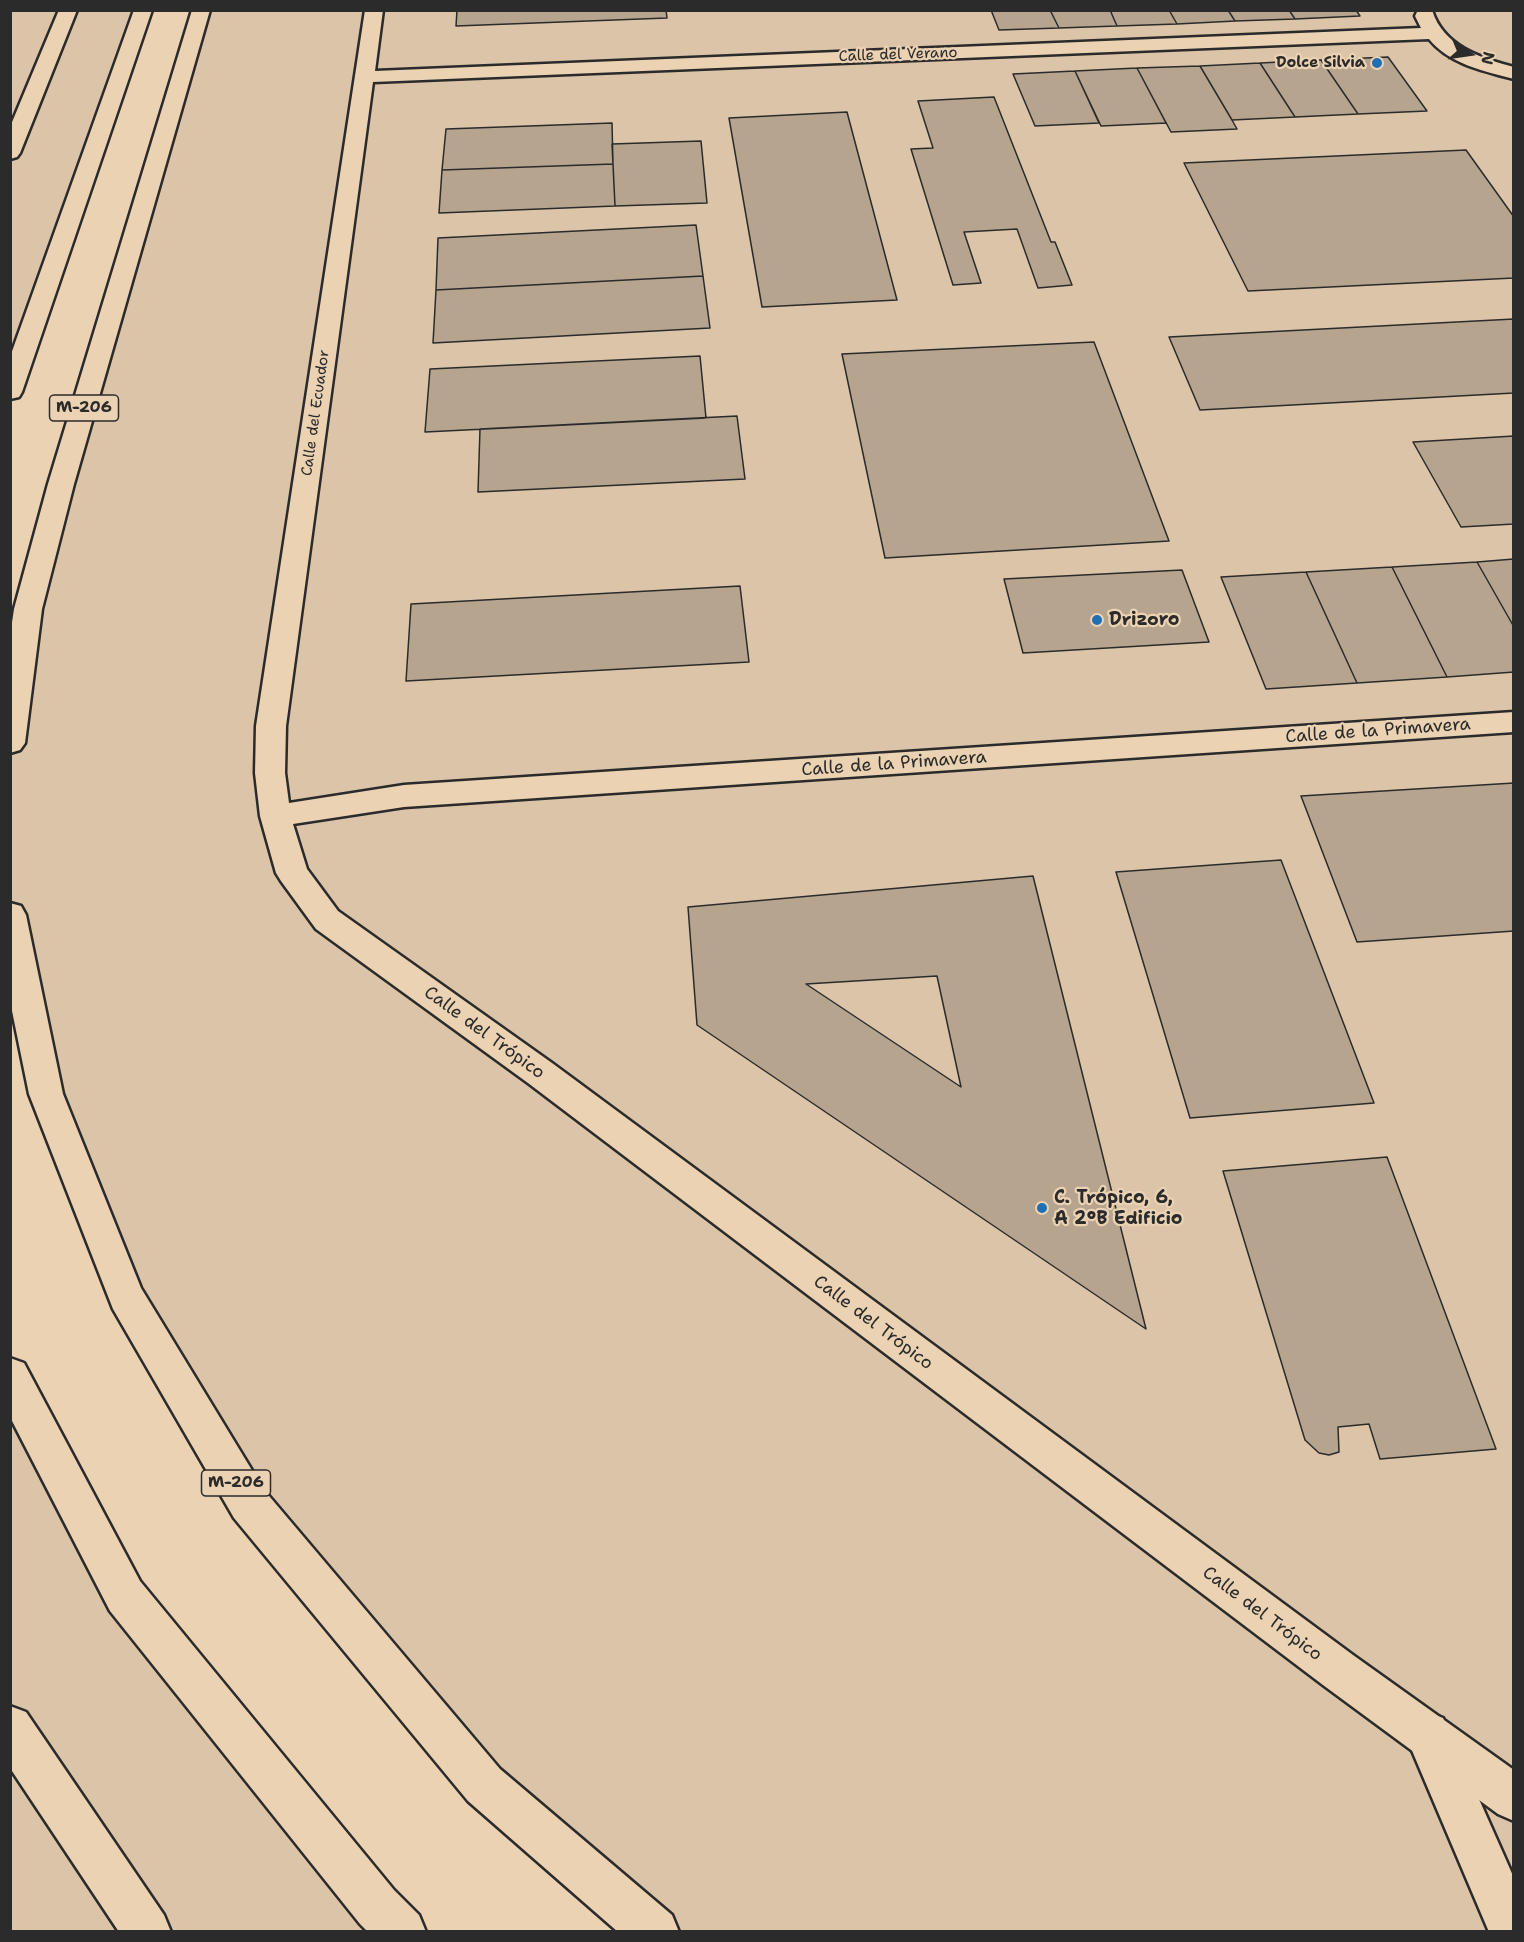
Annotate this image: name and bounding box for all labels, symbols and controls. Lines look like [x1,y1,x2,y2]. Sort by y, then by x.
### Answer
north arrow [1440,24,1500,84]
street label: Calle del Verano [838,44,958,66]
text: N [1476,50,1500,67]
place label: Dolce Silvia [1276,54,1365,72]
marker: Dolce Silvia [1370,56,1384,70]
street label: Calle del Ecuador [298,349,334,477]
road number: M-206 [50,395,118,421]
place label: Drizoro [1109,609,1179,631]
marker: Drizoro [1090,613,1104,627]
street label: Calle de la Primavera [1285,714,1471,748]
street label: Calle de la Primavera [801,747,987,781]
street label: Calle del Trópico [419,982,549,1084]
place label: C. Trópico, 6, A 2ºB Edificio [1054,1187,1183,1230]
marker: C. Trópico, 6, A 2ºB Edificio [1035,1201,1049,1215]
street label: Calle del Trópico [809,1271,937,1375]
road number: M-206 [202,1470,270,1496]
street label: Calle del Trópico [1198,1562,1326,1666]

